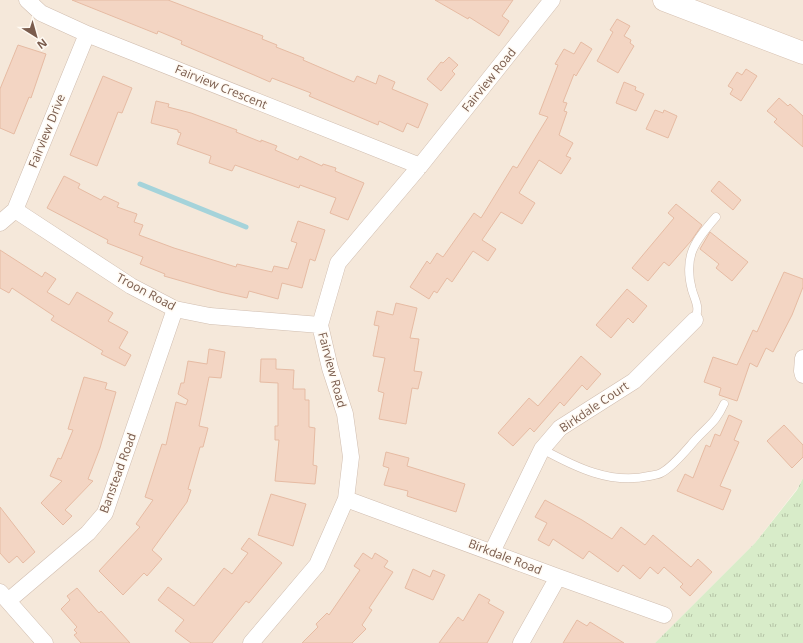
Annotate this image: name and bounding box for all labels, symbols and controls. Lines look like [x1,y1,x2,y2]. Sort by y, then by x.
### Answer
north arrow [16,16,56,56]
text: N [34,36,50,53]
street label: Fairview Road [458,44,520,115]
street label: Fairview Crescent [173,60,270,113]
street label: Fairview Drive [24,91,69,170]
street label: Troon Road [114,269,179,314]
street label: Fairview Road [314,330,351,410]
street label: Birkdale Court [556,377,632,436]
street label: Banstead Road [95,430,140,515]
street label: Birkdale Road [466,535,544,578]

